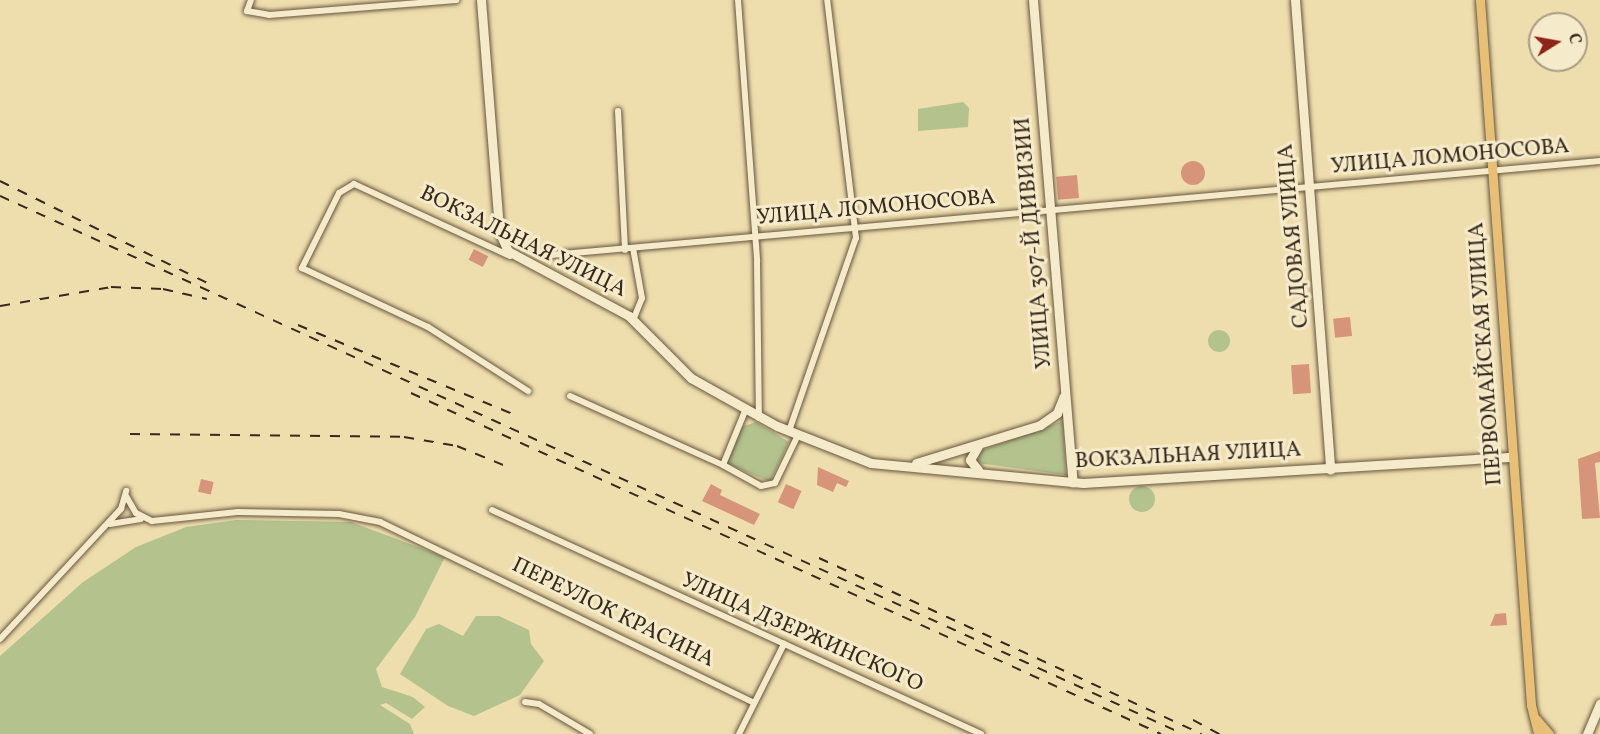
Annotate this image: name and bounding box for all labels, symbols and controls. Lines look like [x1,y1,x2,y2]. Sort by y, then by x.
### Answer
north arrow [1528,12,1588,72]
text: С [1562,32,1585,46]
street label: УЛИЦА 307-Й ДИВИЗИИ [1010,116,1058,370]
street label: УЛИЦА ЛОМОНОСОВА [1330,133,1570,181]
street label: САДОВАЯ УЛИЦА [1273,143,1315,329]
street label: ВОКЗАЛЬНАЯ УЛИЦА [415,180,631,304]
street label: УЛИЦА ЛОМОНОСОВА [756,184,996,232]
street label: ПЕРВОМАЙСКАЯ УЛИЦА [1464,221,1508,487]
street label: ВОКЗАЛЬНАЯ УЛИЦА [1074,437,1302,475]
street label: ПЕРЕУЛОК КРАСИНА [507,552,719,674]
street label: УЛИЦА ДЗЕРЖИНСКОГО [677,568,927,698]

